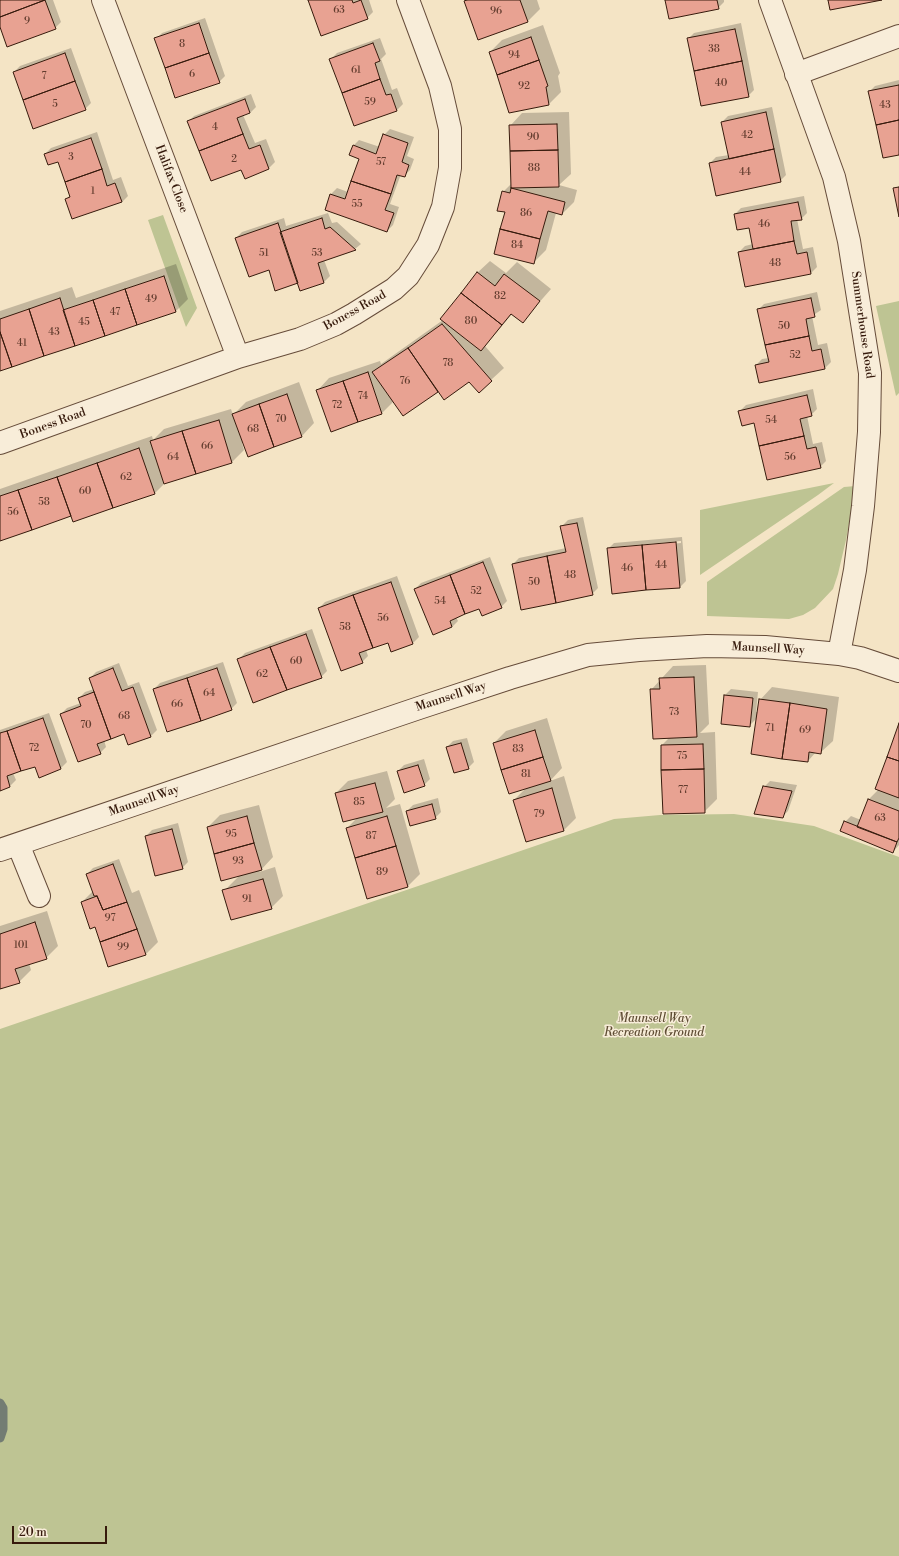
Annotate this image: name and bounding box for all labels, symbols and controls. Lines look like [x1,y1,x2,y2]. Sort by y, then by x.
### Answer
house number: 63 [333,5,345,17]
house number: 96 [490,6,502,18]
house number: 9 [24,16,30,28]
house number: 8 [179,39,185,51]
house number: 38 [708,44,720,56]
house number: 94 [508,50,520,62]
house number: 61 [351,65,361,77]
house number: 6 [189,69,195,81]
house number: 7 [41,71,47,83]
house number: 40 [715,78,727,90]
house number: 92 [518,81,530,93]
house number: 59 [364,97,376,109]
house number: 5 [52,99,58,111]
house number: 43 [879,100,891,112]
house number: 4 [212,122,218,134]
house number: 42 [741,130,753,142]
house number: 90 [527,132,539,144]
street label: Halifax Close [151,143,191,215]
house number: 3 [68,152,74,164]
house number: 2 [231,154,237,166]
house number: 57 [376,157,386,169]
house number: 88 [528,163,540,175]
house number: 44 [739,167,751,179]
house number: 1 [91,186,95,198]
house number: 55 [351,199,363,211]
house number: 86 [520,208,532,220]
house number: 46 [758,219,770,231]
house number: 84 [511,240,523,252]
house number: 51 [259,248,269,260]
house number: 53 [311,248,323,260]
house number: 48 [769,258,781,270]
street label: Summerhouse Road [847,270,877,380]
street label: Boness Road [321,288,389,334]
house number: 82 [494,291,506,303]
house number: 49 [145,294,157,306]
house number: 47 [110,307,120,319]
house number: 80 [465,316,477,328]
house number: 45 [78,317,90,329]
house number: 50 [778,321,790,333]
house number: 43 [48,327,60,339]
house number: 41 [17,338,27,350]
house number: 52 [789,350,801,362]
house number: 78 [443,358,453,370]
house number: 76 [400,376,410,388]
house number: 74 [358,391,368,403]
house number: 72 [332,400,342,412]
street label: Boness Road [18,405,88,443]
house number: 70 [275,414,287,426]
house number: 54 [765,415,777,427]
house number: 68 [247,424,259,436]
house number: 66 [201,441,213,453]
house number: 64 [167,452,179,464]
house number: 56 [784,452,796,464]
house number: 62 [120,472,132,484]
house number: 60 [79,486,91,498]
house number: 58 [38,497,50,509]
house number: 56 [7,507,19,519]
house number: 44 [655,560,667,572]
house number: 46 [621,563,633,575]
house number: 48 [564,570,576,582]
house number: 50 [528,577,540,589]
house number: 52 [470,586,482,598]
house number: 54 [434,596,446,608]
house number: 56 [377,613,389,625]
house number: 58 [339,622,351,634]
street label: Maunsell Way [731,640,805,658]
house number: 60 [290,656,302,668]
house number: 62 [256,669,268,681]
street label: Maunsell Way [414,679,488,715]
house number: 64 [203,688,215,700]
house number: 66 [171,699,183,711]
house number: 73 [669,707,679,719]
house number: 68 [118,711,130,723]
house number: 70 [80,720,92,732]
house number: 71 [765,723,775,735]
house number: 69 [799,725,811,737]
house number: 72 [29,743,39,755]
house number: 83 [512,744,524,756]
house number: 75 [677,751,687,763]
house number: 81 [521,769,531,781]
street label: Maunsell Way [107,782,181,820]
house number: 77 [678,785,688,797]
house number: 85 [353,797,365,809]
house number: 79 [534,809,544,821]
house number: 63 [874,813,886,825]
house number: 95 [225,829,237,841]
house number: 87 [365,831,377,843]
house number: 93 [232,856,244,868]
house number: 89 [376,867,388,879]
house number: 91 [242,894,252,906]
house number: 97 [104,913,116,925]
house number: 101 [14,940,28,952]
house number: 99 [117,942,129,954]
park label: Maunsell Way Recreation Ground [604,1012,704,1040]
scale bar [14,1518,109,1544]
text: 20 m [19,1525,47,1540]

